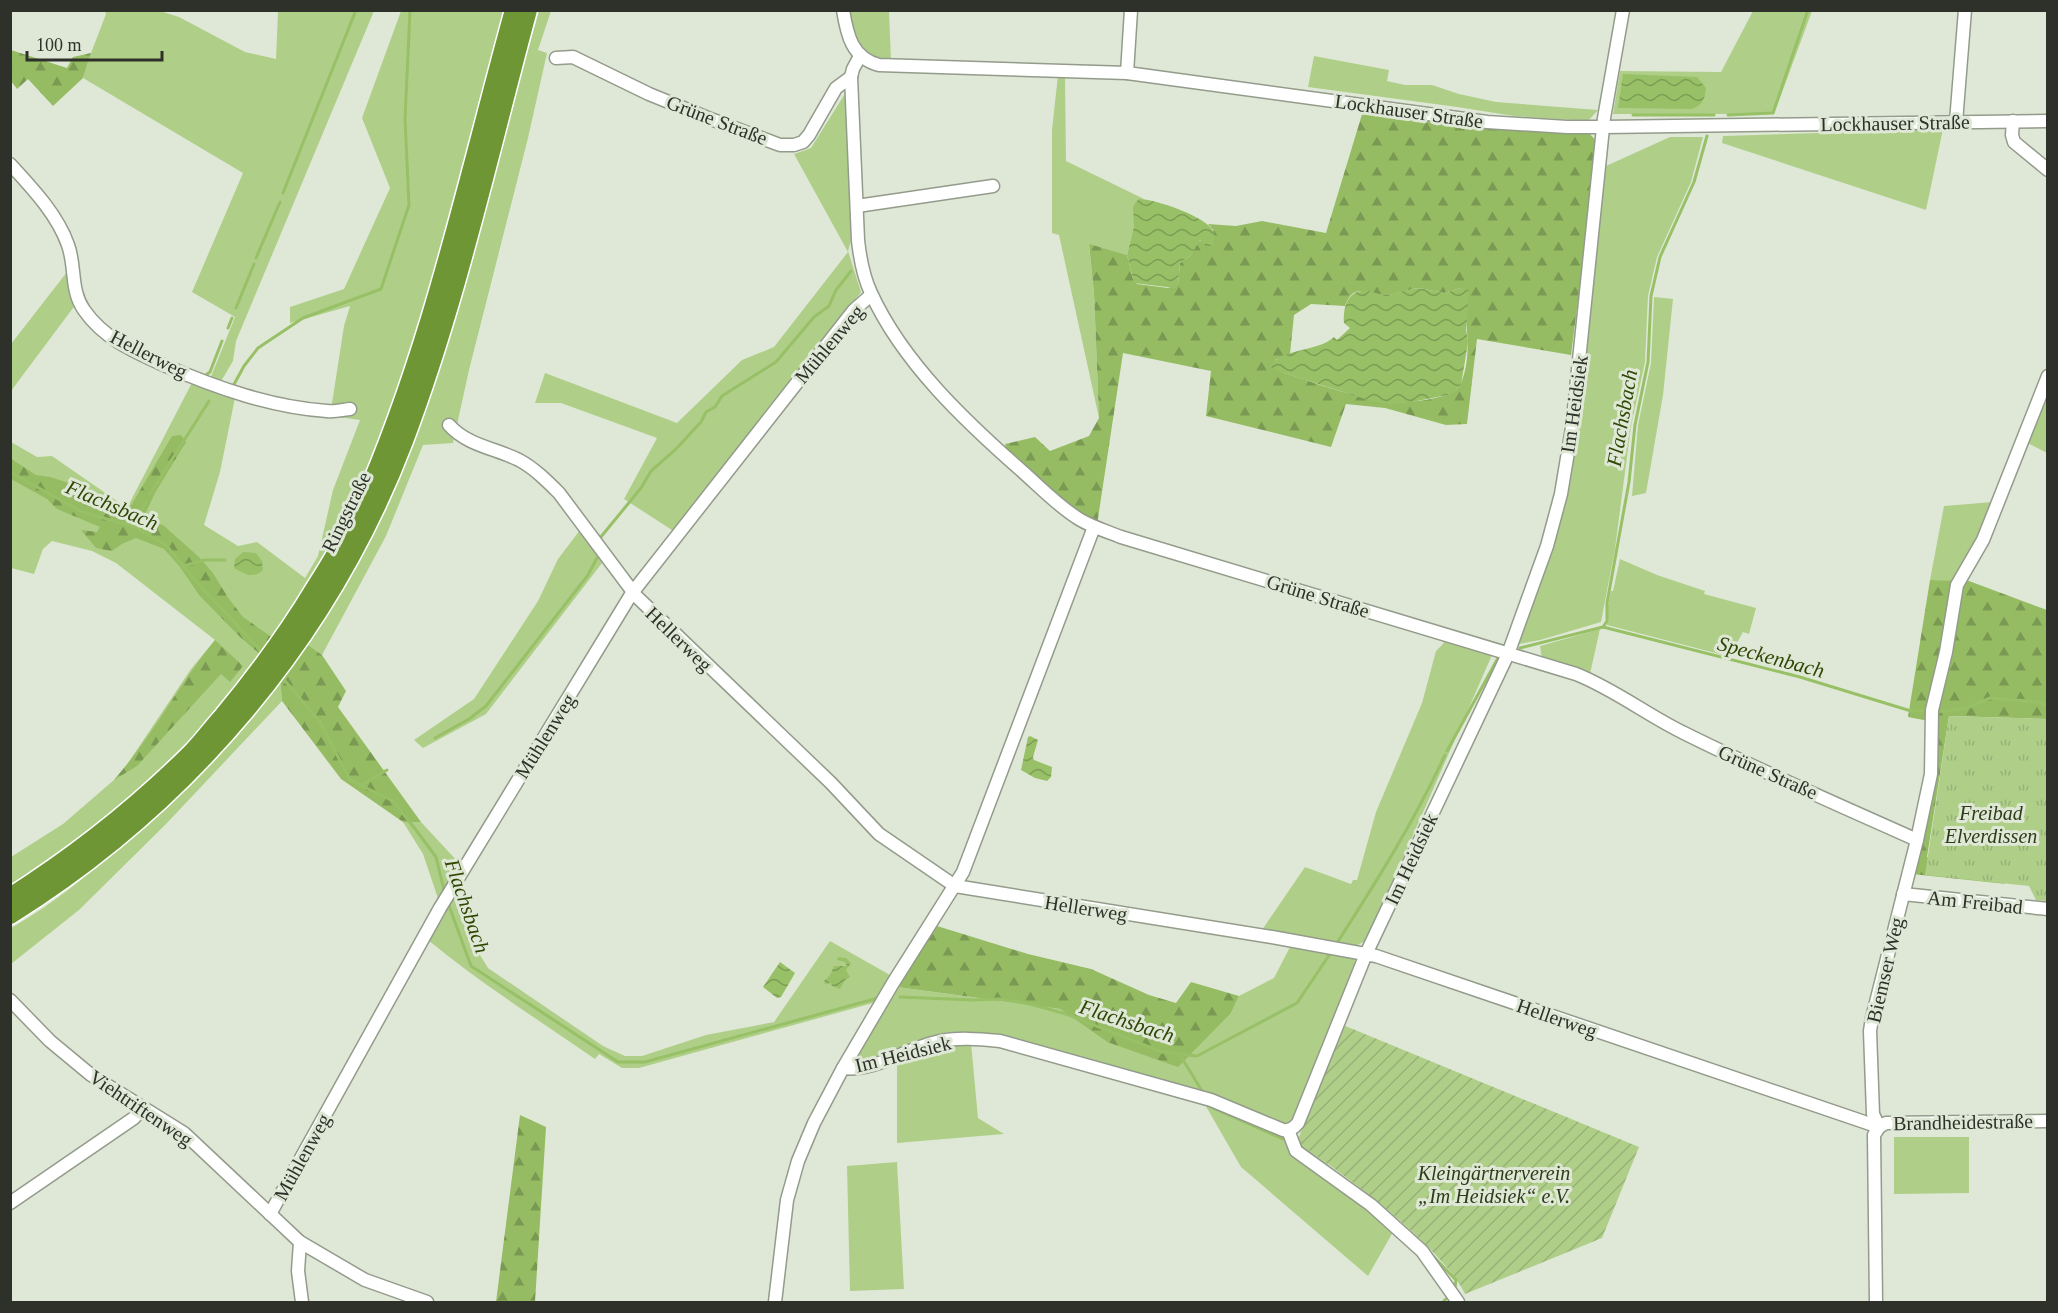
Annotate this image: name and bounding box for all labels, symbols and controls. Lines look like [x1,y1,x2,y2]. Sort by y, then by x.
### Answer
scale bar [27,24,162,62]
text: 100 m [36,35,82,55]
street label: Lockhauser Straße [1334,90,1485,132]
street label: Grüne Straße [664,91,771,149]
street label: Lockhauser Straße [1820,111,1970,135]
street label: Mühlenweg [790,300,869,388]
street label: Hellerweg [106,325,191,384]
street label: Im Heidsiek [1556,354,1592,454]
water label: Flachsbach [1602,368,1642,469]
street label: Ringstraße [317,468,376,556]
water label: Flachsbach [61,474,162,535]
street label: Grüne Straße [1264,570,1372,622]
street label: Hellerweg [641,602,717,677]
water label: Speckenbach [1715,631,1827,683]
street label: Mühlenweg [510,690,580,783]
street label: Grüne Straße [1715,740,1821,804]
park label: Freibad Elverdissen [1944,802,2037,847]
street label: Im Heidsiek [1380,810,1442,908]
water label: Flachsbach [439,855,494,956]
street label: Am Freibad [1926,886,2024,918]
street label: Hellerweg [1043,891,1129,926]
street label: Biemser Weg [1862,915,1909,1025]
water label: Flachsbach [1076,994,1177,1048]
street label: Hellerweg [1514,994,1600,1043]
street label: Im Heidsiek [853,1031,953,1077]
street label: Viehtriftenweg [85,1065,197,1151]
street label: Mühlenweg [269,1110,336,1205]
street label: Brandheidestraße [1893,1110,2033,1134]
park label: Kleingärtnerverein „Im Heidsiek“ e.V. [1417,1162,1570,1207]

